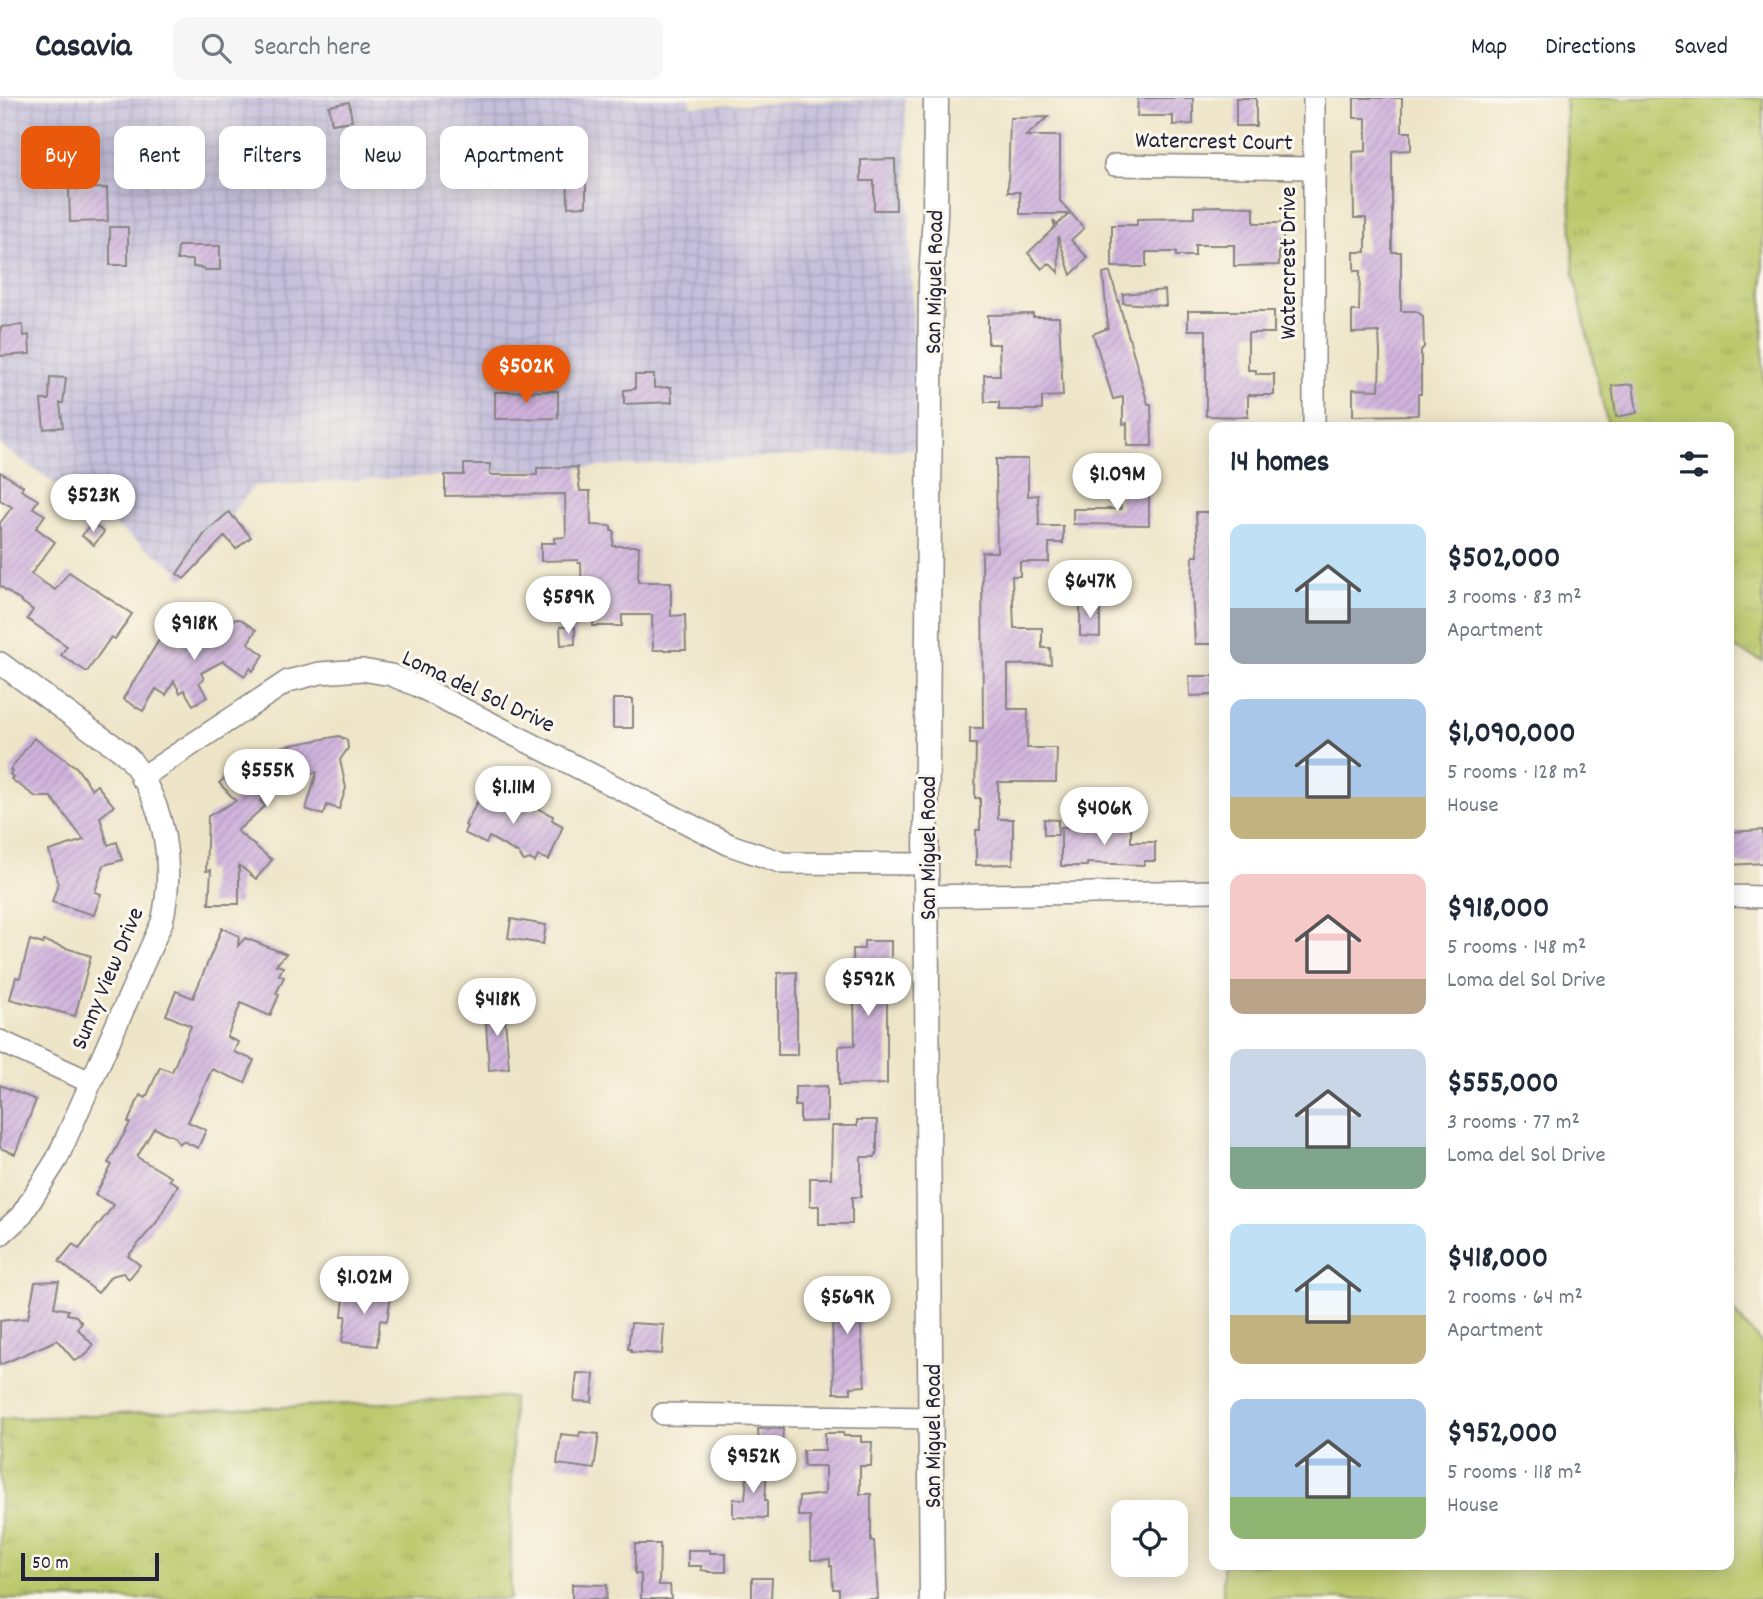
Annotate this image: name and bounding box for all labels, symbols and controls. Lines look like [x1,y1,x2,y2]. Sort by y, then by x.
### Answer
search box [173,17,663,80]
text: Casavia [35,25,131,72]
icon: search [197,29,235,67]
text: Search here [253,30,371,67]
text: Map [1471,31,1507,65]
text: Directions [1545,31,1636,65]
text: Saved [1674,31,1728,65]
street label: Watercrest Court [1135,125,1293,161]
chip: Buy [21,126,100,189]
chip: Rent [114,126,205,189]
chip: Filters [219,126,326,189]
chip: New [340,126,426,189]
chip: Apartment [440,126,588,189]
street label: Watercrest Drive [1273,186,1307,340]
street label: San Miguel Road [918,210,954,355]
pin: $502K [477,345,575,405]
text: $502K [498,351,554,384]
text: 14 homes [1230,443,1329,486]
icon: filters [1675,445,1713,483]
pin: $1.09M [1060,454,1174,513]
text: $1.09M [1088,459,1146,492]
pin: $523K [44,474,142,534]
text: $523K [66,480,120,513]
text: $502,000 [1447,539,1560,582]
icon: home [1286,552,1370,636]
pin: $647K [1041,560,1139,620]
text: $647K [1064,566,1116,599]
pin: $589K [519,576,617,636]
text: $589K [542,582,594,615]
text: 3 rooms · 83 m² [1447,582,1582,615]
pin: $918K [145,602,243,662]
text: $918K [170,608,218,641]
text: Apartment [1447,615,1543,648]
street label: Loma del Sol Drive [396,642,560,743]
text: $1,090,000 [1447,714,1576,757]
icon: home [1286,727,1370,811]
pin: $555K [218,750,316,809]
text: $555K [240,755,294,788]
text: 5 rooms · 128 m² [1447,757,1587,790]
pin: $1.11M [456,766,570,826]
text: $1.11M [491,772,535,805]
street label: San Miguel Road [913,776,947,920]
pin: $406K [1055,788,1153,847]
text: House [1447,790,1499,823]
text: $406K [1076,793,1132,826]
text: $918,000 [1447,889,1549,932]
icon: home [1286,902,1370,986]
street label: Sunny View Drive [63,903,154,1056]
text: 5 rooms · 148 m² [1447,932,1586,965]
pin: $592K [819,958,917,1018]
text: $592K [841,964,895,997]
text: Loma del Sol Drive [1447,965,1606,998]
pin: $418K [448,978,546,1038]
text: $418K [474,984,520,1017]
text: $555,000 [1447,1064,1559,1107]
icon: home [1286,1077,1370,1161]
text: 3 rooms · 77 m² [1447,1107,1580,1140]
text: Loma del Sol Drive [1447,1140,1606,1173]
text: $418,000 [1447,1239,1548,1282]
icon: home [1286,1252,1370,1336]
pin: $1.02M [307,1256,421,1316]
text: $1.02M [336,1262,392,1295]
pin: $569K [798,1276,896,1336]
text: $569K [820,1282,874,1315]
text: 2 rooms · 64 m² [1447,1282,1583,1315]
text: Apartment [1447,1315,1543,1348]
street label: San Miguel Road [918,1364,952,1508]
text: $952,000 [1447,1414,1558,1457]
icon: home [1286,1427,1370,1511]
pin: $952K [704,1436,802,1495]
text: $952K [726,1441,780,1474]
text: 5 rooms · 118 m² [1447,1457,1582,1490]
text: House [1447,1490,1499,1523]
map controls [1111,1500,1188,1577]
button: locate [1111,1500,1188,1577]
scale bar [21,1550,159,1582]
text: 50 m [32,1551,69,1578]

